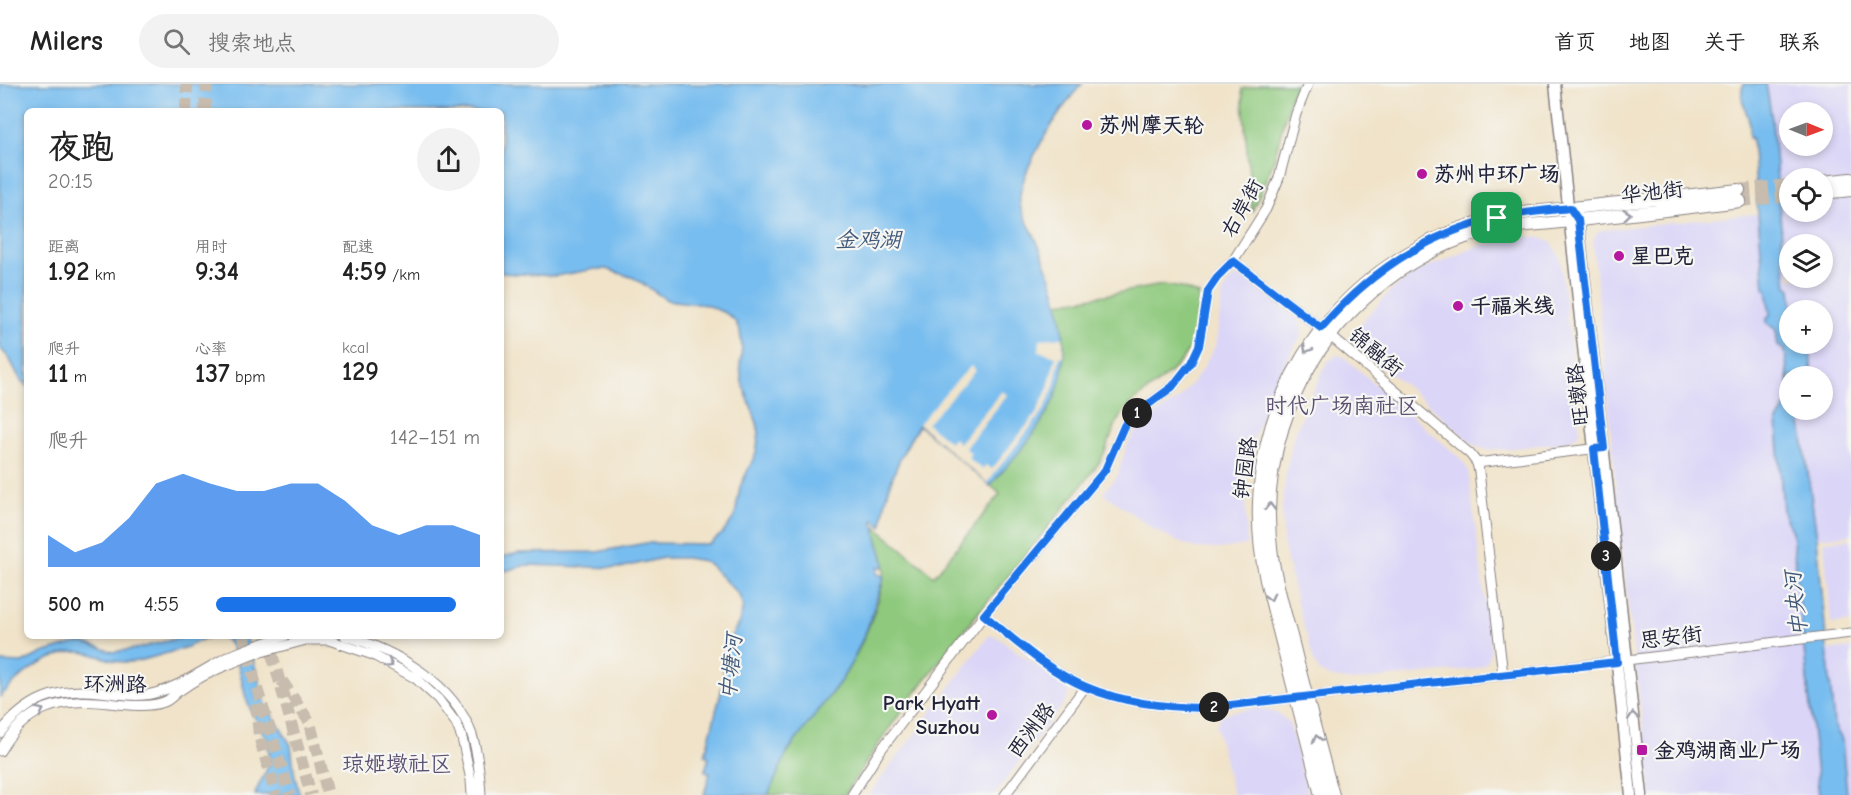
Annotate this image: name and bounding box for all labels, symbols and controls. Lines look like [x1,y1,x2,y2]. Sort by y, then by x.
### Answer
search box [139,14,559,68]
text: Milers [30,25,103,57]
icon: search [160,25,193,58]
text: 搜索地点 [208,30,296,56]
text: 首页 [1554,30,1596,54]
text: 地图 [1629,30,1671,54]
text: 关于 [1704,30,1746,54]
text: 联系 [1779,30,1821,54]
north arrow [1779,102,1833,156]
map controls [1779,102,1833,420]
place label: 苏州摩天轮 [1099,113,1204,137]
marker: 苏州摩天轮 [1080,118,1094,132]
text: 夜跑 [48,128,114,166]
button: share [417,128,480,191]
place label: 苏州中环广场 [1434,162,1560,186]
marker: 苏州中环广场 [1415,167,1429,181]
button: locate [1779,168,1833,222]
text: 20:15 [48,170,93,193]
street label: 右岸街 [1216,175,1268,241]
street label: 华池街 [1619,177,1685,207]
pin [1471,192,1522,243]
icon: arrive [1480,201,1513,234]
one-way arrow [1622,208,1631,221]
water label: 金鸡湖 [835,227,903,253]
button: layers [1779,234,1833,288]
text: 距离 [48,238,80,256]
text: 用时 [195,238,227,256]
text: 配速 [342,238,374,256]
place label: 星巴克 [1631,244,1694,268]
marker: 星巴克 [1612,249,1626,263]
text: 1.92 [48,257,89,287]
text: 9:34 [195,257,239,287]
text: 4:59 [342,257,387,287]
text: km [89,266,116,284]
text: /km [387,266,420,284]
place label: 千福米线 [1470,294,1554,318]
marker: 千福米线 [1451,299,1465,313]
button: + [1779,300,1833,354]
street label: 锦融街 [1344,323,1408,381]
text: kcal [342,339,369,357]
text: 爬升 [48,340,80,358]
text: 心率 [195,340,227,358]
one-way arrow [1303,343,1314,353]
text: 129 [342,357,379,387]
text: 11 [48,359,68,389]
text: 137 [195,359,230,389]
street label: 旺墩路 [1563,362,1593,428]
button: − [1779,366,1833,420]
text: m [68,368,87,386]
text: bpm [230,368,265,386]
district label: 时代广场南社区 [1265,393,1419,419]
pin: 1 [1122,398,1152,428]
text: 1 [1134,404,1140,422]
text: 142–151 m [390,426,480,449]
text: 爬升 [48,429,88,452]
street label: 钟园路 [1229,435,1261,501]
one-way arrow [1263,503,1276,512]
pin: 3 [1591,541,1621,571]
text: 3 [1602,547,1610,565]
water label: 中央河 [1779,567,1812,638]
one-way arrow [1262,591,1275,601]
text: 500 m [48,593,105,616]
text: 4:55 [144,593,179,616]
street label: 思安街 [1638,621,1704,653]
water label: 中塘河 [715,630,748,701]
one-way arrow [383,657,394,668]
street label: 环洲路 [83,671,147,697]
place label: Park Hyatt Suzhou [883,691,981,739]
pin: 2 [1199,692,1229,722]
street label: 西洲路 [1002,698,1060,762]
text: 2 [1210,698,1218,716]
one-way arrow [34,707,45,719]
marker: Park Hyatt Suzhou [985,708,999,722]
one-way arrow [1627,711,1640,721]
one-way arrow [1312,734,1324,744]
place label: 金鸡湖商业广场 [1654,738,1801,762]
marker: 金鸡湖商业广场 [1635,743,1649,757]
district label: 琼姬墩社区 [342,751,452,777]

